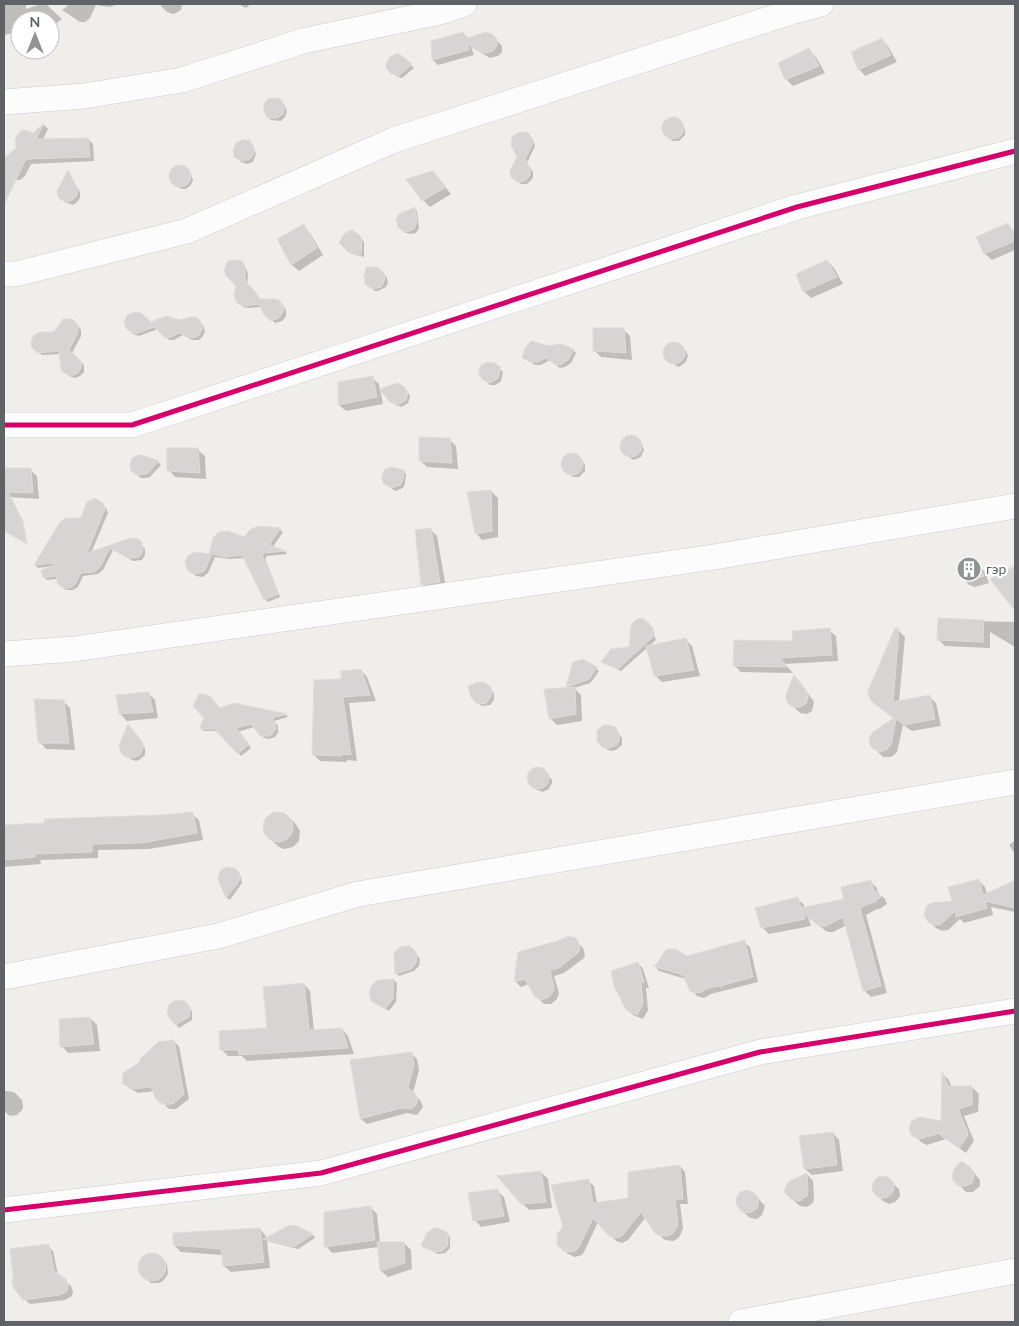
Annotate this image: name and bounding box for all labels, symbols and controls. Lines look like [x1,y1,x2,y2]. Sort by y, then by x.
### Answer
north arrow [10,10,60,60]
text: N [30,13,40,30]
building icon: гэр [956,556,982,582]
place label: гэр [986,560,1007,577]

